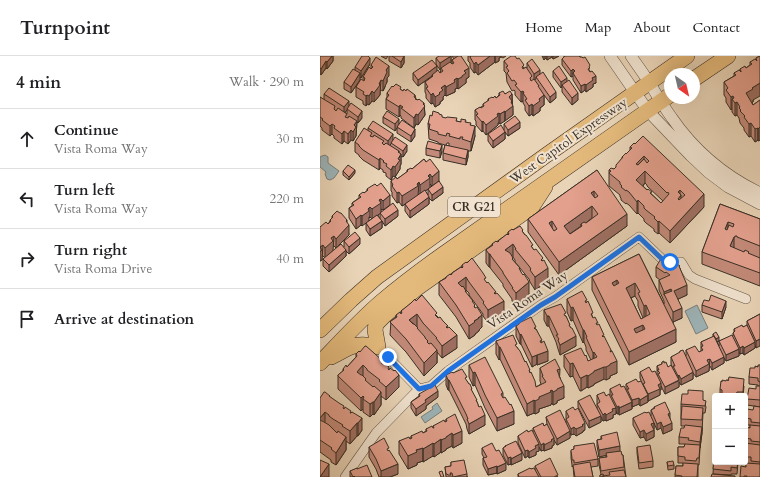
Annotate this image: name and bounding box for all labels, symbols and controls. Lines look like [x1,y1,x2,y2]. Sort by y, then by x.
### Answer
text: Turnpoint [20,15,110,41]
text: Home [525,18,563,37]
text: Map [585,18,611,37]
text: About [633,18,670,37]
text: Contact [692,18,740,37]
north arrow [664,68,700,104]
text: 4 min [16,71,61,94]
text: Walk · 290 m [229,73,304,91]
street label: West Capitol Expressway [505,93,631,189]
text: Continue [54,120,119,140]
icon: ahead [16,128,38,150]
text: 30 m [276,130,304,148]
text: Vista Roma Way [54,140,148,158]
text: Turn left [54,180,115,200]
icon: left [16,188,38,210]
text: 220 m [270,190,304,208]
road number: CR G21 [448,197,500,217]
text: Vista Roma Way [54,200,148,218]
text: Turn right [54,240,127,260]
icon: right [16,248,38,270]
text: 40 m [276,250,304,268]
route start [661,253,679,271]
text: Vista Roma Drive [54,260,152,278]
street label: Vista Roma Way [484,266,572,334]
icon: arrive [16,308,38,330]
text: Arrive at destination [54,309,194,329]
route end [379,348,397,366]
map controls [712,393,748,465]
button: + [712,393,748,429]
button: − [712,429,748,465]

